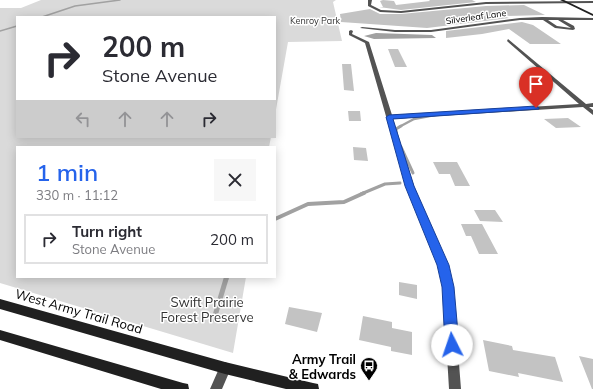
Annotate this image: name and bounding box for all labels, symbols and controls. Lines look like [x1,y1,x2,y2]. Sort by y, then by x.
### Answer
street label: Silverleaf Lane [445,7,507,26]
park label: Kenroy Park [290,15,340,27]
text: 200 m [102,29,185,64]
icon: right [36,32,88,84]
text: Stone Avenue [102,64,217,87]
pin [519,67,553,108]
icon: arrive [525,73,547,95]
icon: left [72,108,94,130]
icon: ahead [114,108,136,130]
icon: ahead [156,108,178,130]
icon: right [198,108,220,130]
text: 1 min [36,157,98,187]
button: close [214,159,256,201]
text: 330 m · 11:12 [36,187,118,203]
text: Turn right [72,222,142,241]
icon: right [38,228,60,250]
text: 200 m [210,230,254,249]
text: Stone Avenue [72,241,155,257]
street label: West Army Trail Road [13,285,145,337]
park label: Swift Prairie Forest Preserve [160,294,254,325]
position arrow [431,324,473,366]
place label: Army Trail & Edwards [289,351,356,382]
bus stop icon: Army Trail & Edwards [359,356,379,381]

